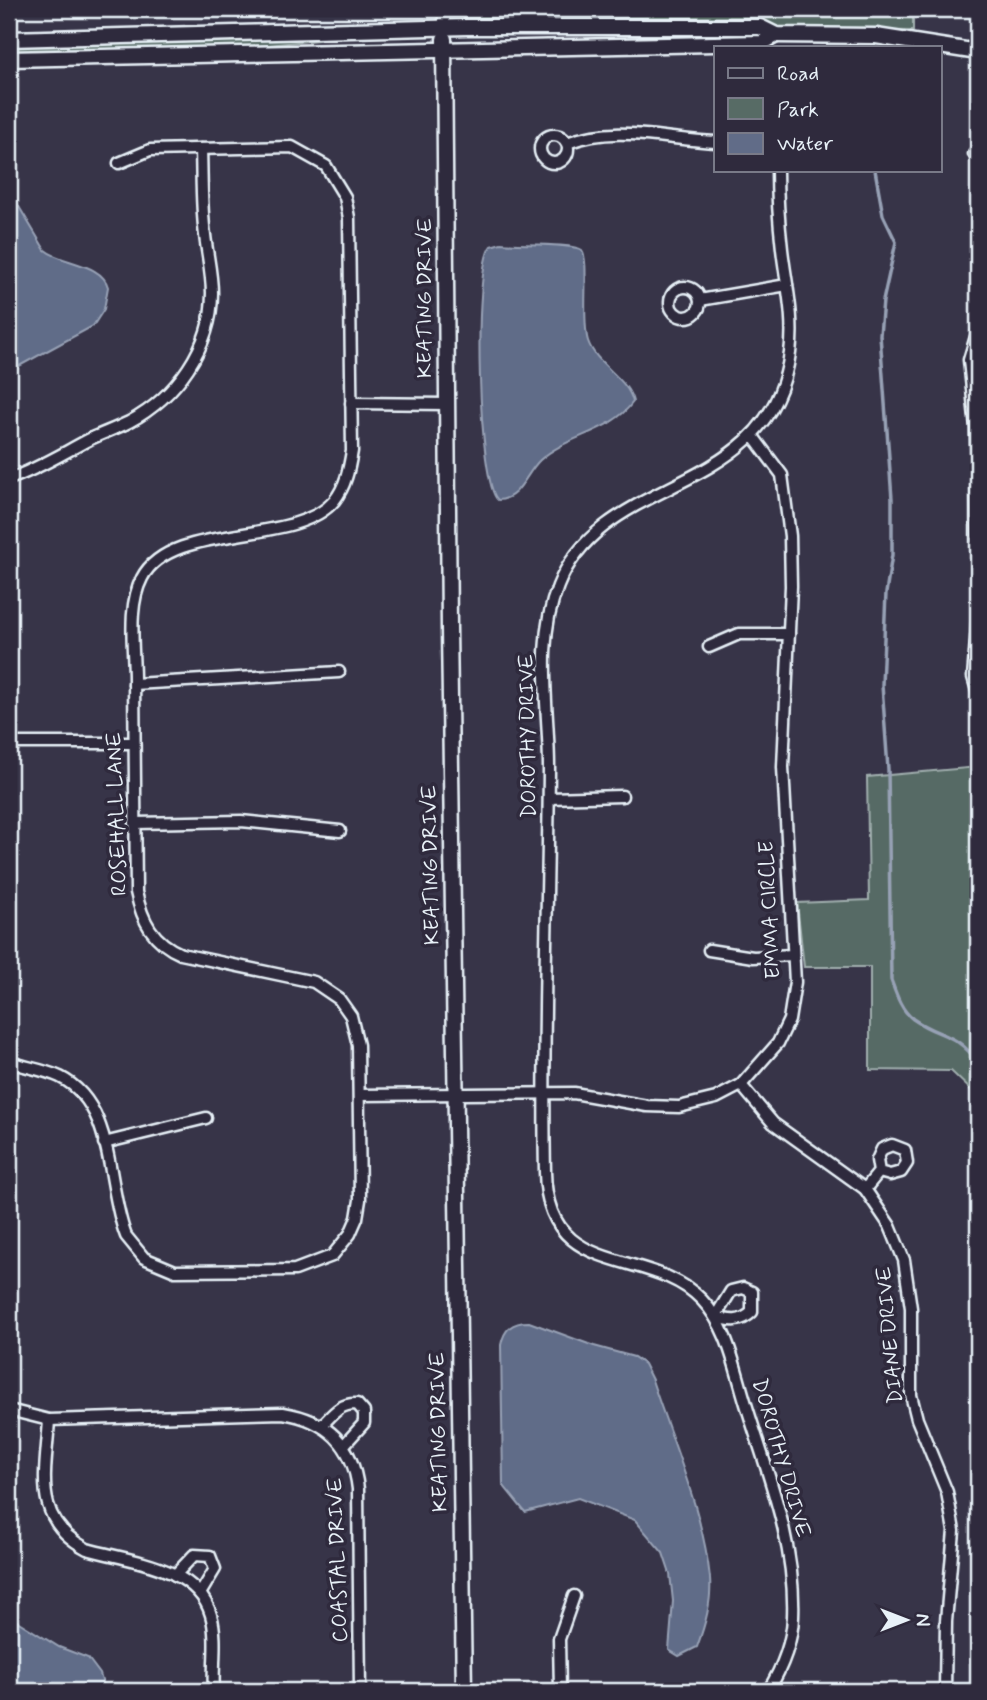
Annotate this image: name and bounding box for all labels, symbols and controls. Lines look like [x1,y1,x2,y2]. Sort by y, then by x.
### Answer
legend [714,46,942,172]
text: Road [777,60,819,88]
text: Park [777,96,819,124]
text: Water [777,130,833,158]
street label: KEATING DRIVE [411,218,439,378]
street label: DOROTHY DRIVE [513,654,543,818]
street label: ROSEHALL LANE [100,731,134,896]
street label: KEATING DRIVE [416,785,446,945]
street label: EMMA CIRCLE [752,840,788,980]
street label: DIANE DRIVE [870,1265,910,1405]
street label: KEATING DRIVE [424,1352,454,1512]
street label: DOROTHY DRIVE [745,1375,817,1541]
street label: COASTAL DRIVE [321,1477,355,1643]
north arrow [872,1584,942,1654]
text: N [909,1614,934,1626]

